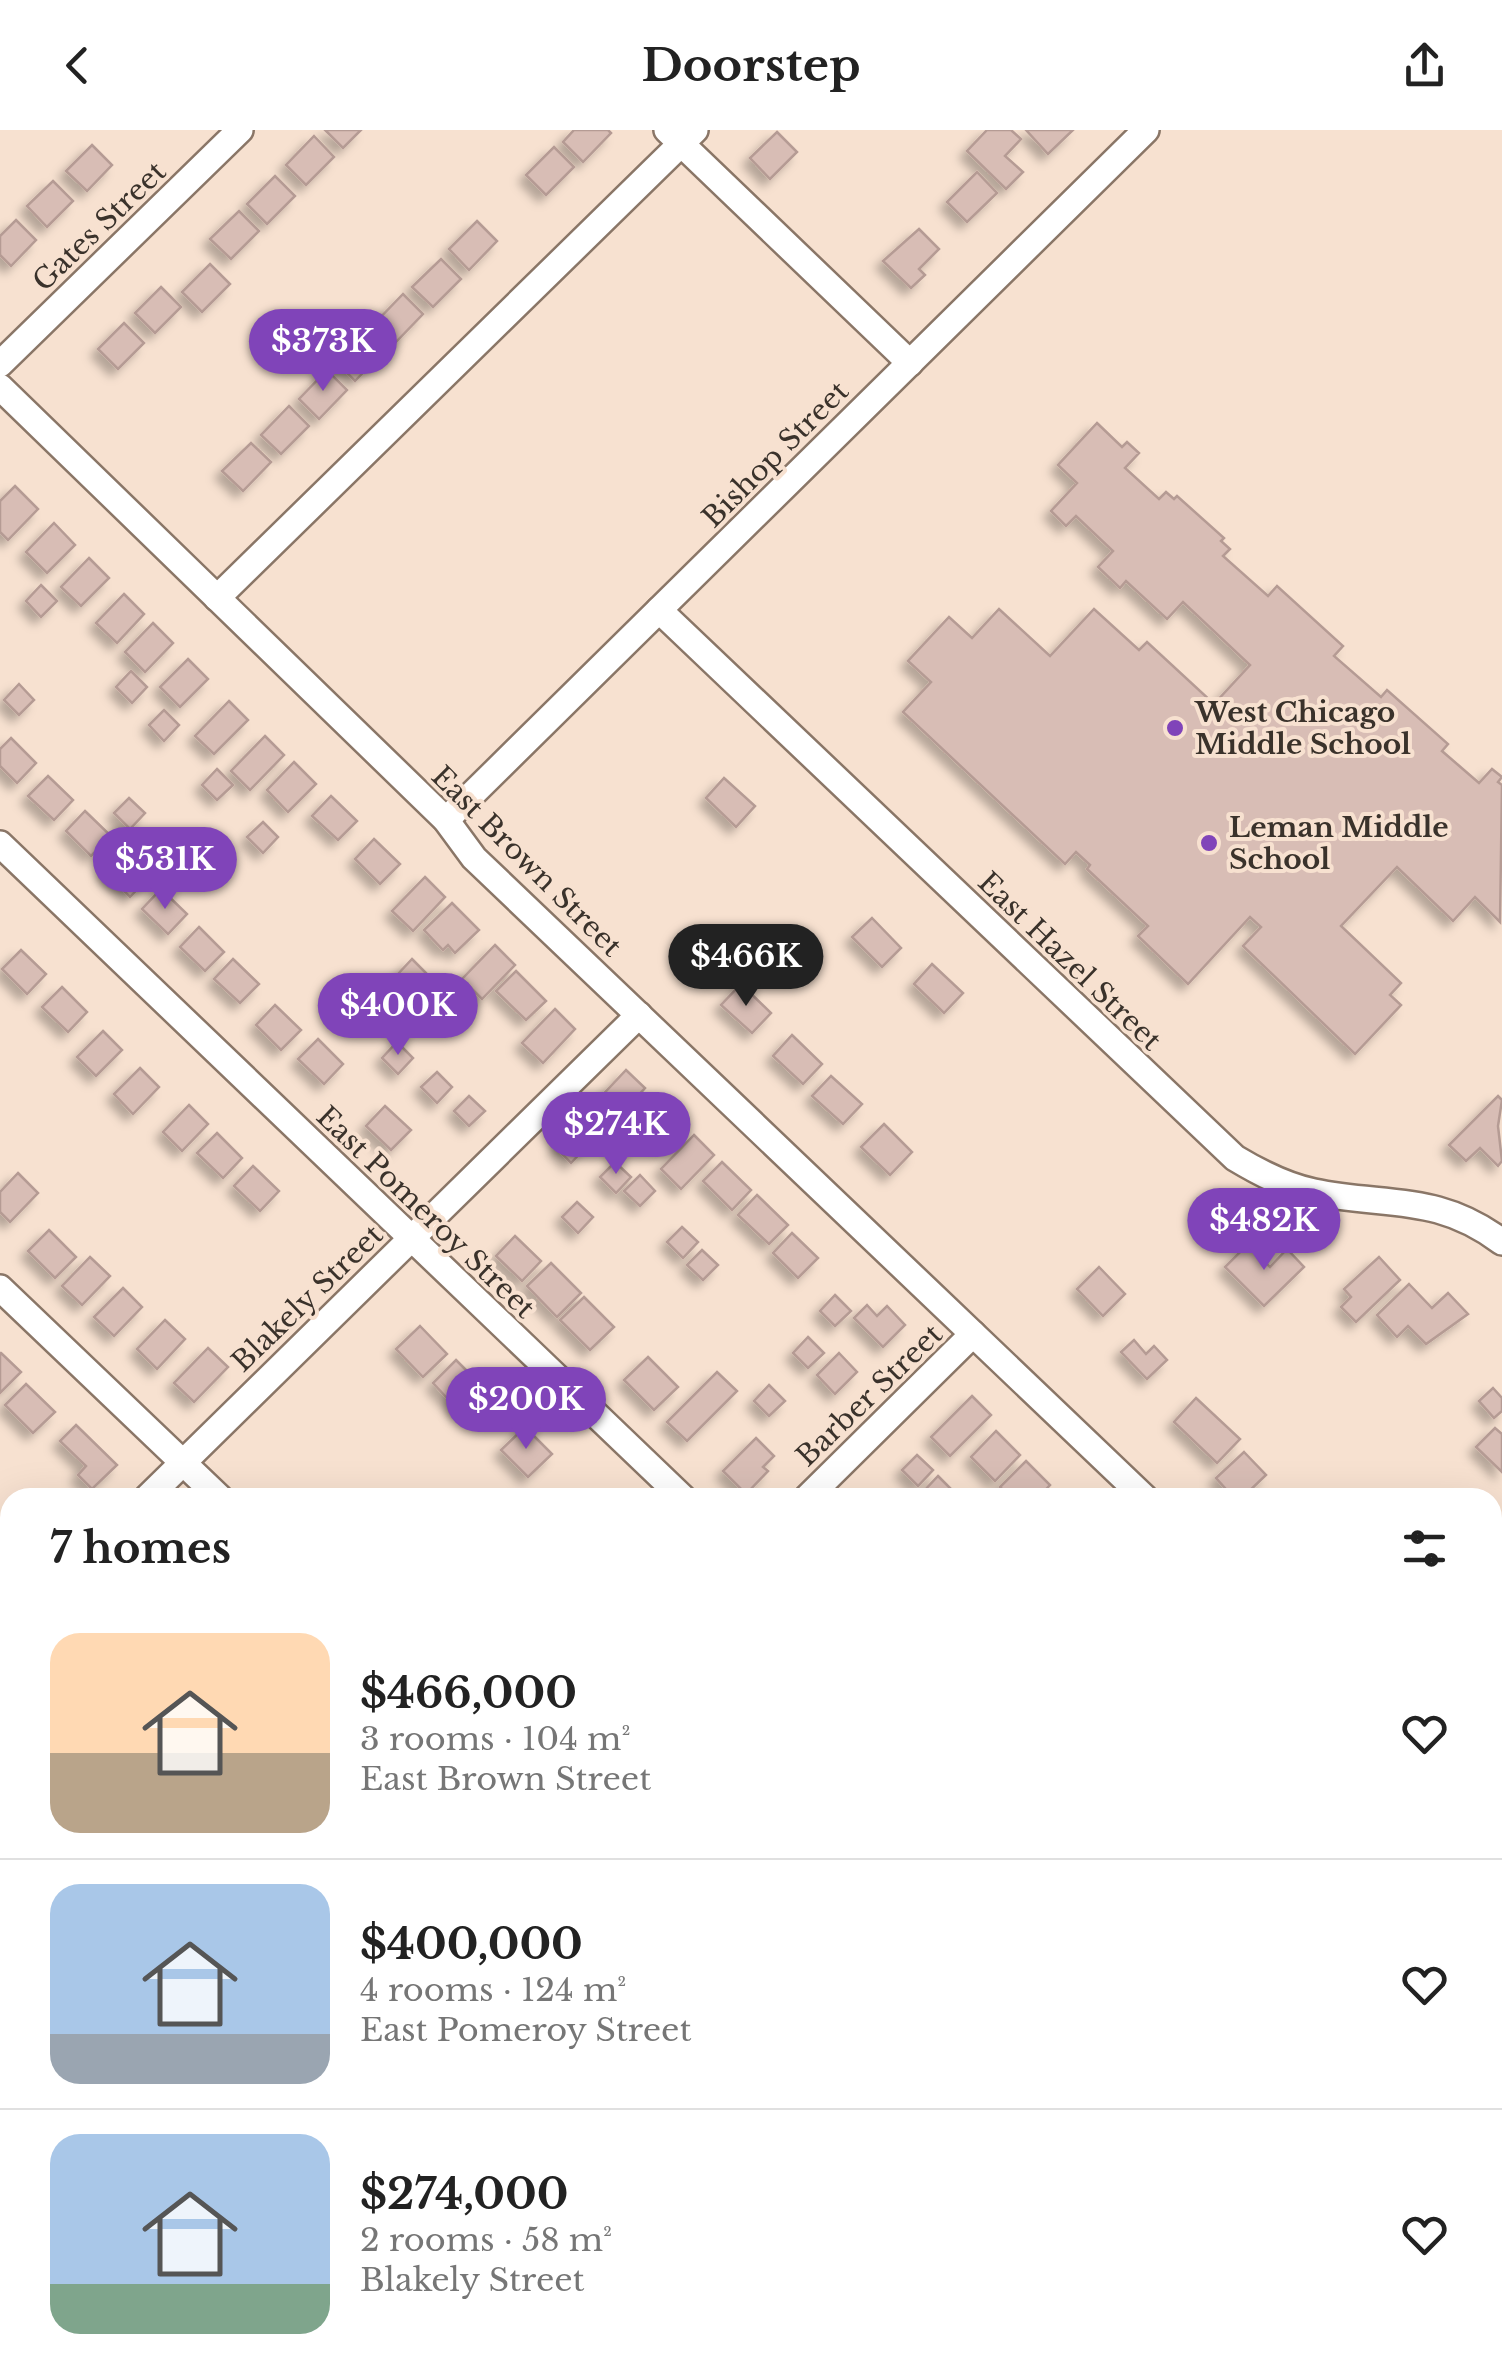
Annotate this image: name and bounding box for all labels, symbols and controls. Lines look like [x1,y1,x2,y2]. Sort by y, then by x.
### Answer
text: Doorstep [641,37,861,93]
icon: back [50,38,105,93]
icon: share [1397,38,1452,93]
street label: Gates Street [26,154,173,299]
pin: $373K [253,309,393,394]
text: $373K [271,321,375,361]
street label: Bishop Street [695,374,856,535]
place label: West Chicago Middle School [1194,695,1411,762]
marker: West Chicago Middle School [1164,717,1186,739]
street label: East Brown Street [424,759,629,964]
place label: Leman Middle School [1229,810,1449,877]
pin: $531K [95,827,235,912]
marker: Leman Middle School [1198,832,1220,854]
text: $531K [115,839,215,879]
street label: East Hazel Street [971,865,1169,1058]
pin: $466K [676,924,816,1009]
text: $466K [690,936,802,976]
pin: $400K [328,973,468,1058]
text: $400K [340,985,456,1025]
pin: $274K [546,1092,686,1177]
street label: East Pomeroy Street [309,1099,542,1326]
text: $274K [564,1104,668,1144]
pin: $482K [1194,1188,1334,1273]
text: $482K [1209,1200,1319,1240]
street label: Blakely Street [224,1217,391,1379]
street label: Barber Street [789,1317,950,1474]
pin: $200K [456,1367,596,1452]
text: $200K [468,1379,584,1419]
icon: filters [1397,1521,1452,1576]
text: 7 homes [50,1522,231,1574]
text: $466,000 [360,1667,577,1719]
icon: home [130,1673,250,1793]
icon: heart [1397,1706,1452,1761]
text: 3 rooms · 104 m² [360,1719,631,1759]
text: East Brown Street [360,1759,651,1799]
text: $400,000 [360,1918,583,1970]
icon: home [130,1924,250,2044]
icon: heart [1397,1957,1452,2012]
text: 4 rooms · 124 m² [360,1970,626,2010]
text: East Pomeroy Street [360,2010,692,2050]
text: $274,000 [360,2168,569,2220]
icon: home [130,2174,250,2294]
icon: heart [1397,2207,1452,2262]
text: 2 rooms · 58 m² [360,2220,612,2260]
text: Blakely Street [360,2260,585,2300]

